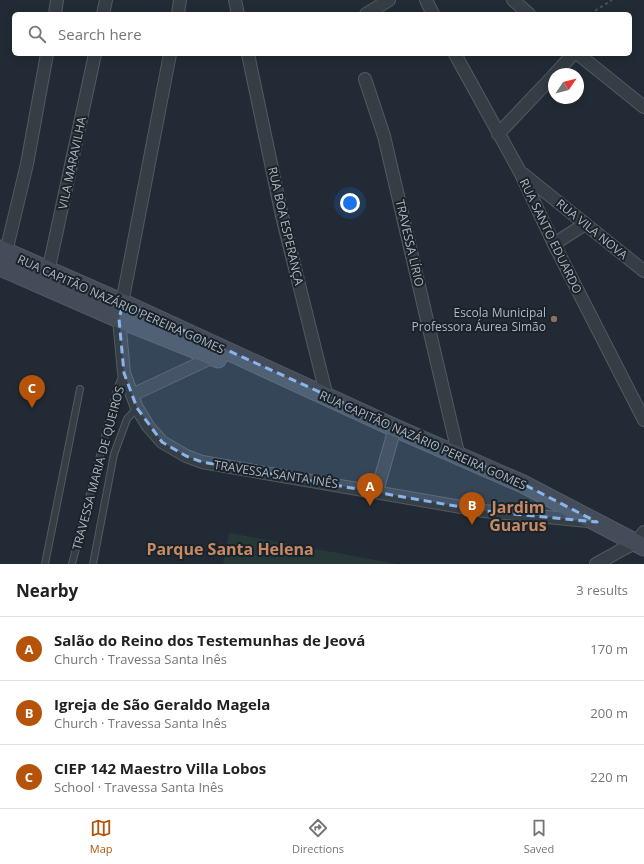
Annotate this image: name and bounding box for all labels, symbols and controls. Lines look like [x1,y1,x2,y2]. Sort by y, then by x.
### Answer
search box [12,12,632,56]
icon: search [26,23,48,45]
text: Search here [58,24,142,44]
north arrow [548,68,584,104]
street label: VILA MARAVILHA [54,115,90,211]
street label: RUA BOA ESPERANÇA [264,165,308,287]
street label: RUA SANTO EDUARDO [516,176,586,296]
your location [340,193,360,213]
street label: RUA VILA NOVA [553,195,632,263]
street label: TRAVESSA LÍRIO [392,198,428,288]
street label: RUA CAPITÃO NAZÁRIO PEREIRA GOMES [15,250,227,358]
place label: Escola Municipal Professora Áurea Simão [412,304,546,335]
marker: Escola Municipal Professora Áurea Simão [549,314,559,324]
pin: C [19,375,45,408]
street label: TRAVESSA MARIA DE QUEIROS [68,384,128,552]
street label: RUA CAPITÃO NAZÁRIO PEREIRA GOMES [317,388,529,492]
street label: TRAVESSA SANTA INÊS [213,456,339,492]
pin: A [357,473,383,506]
pin: B [459,492,485,525]
district label: Jardim Guarus [489,496,547,536]
district label: Parque Santa Helena [146,538,314,560]
text: Nearby [16,579,78,602]
text: 3 results [576,581,628,599]
text: Salão do Reino dos Testemunhas de Jeová [54,630,365,650]
text: A [25,640,33,658]
text: 170 m [590,640,628,658]
text: Church · Travessa Santa Inês [54,650,227,668]
text: Igreja de São Geraldo Magela [54,694,270,714]
text: B [25,704,33,722]
text: 200 m [590,704,628,722]
text: Church · Travessa Santa Inês [54,714,227,732]
text: CIEP 142 Maestro Villa Lobos [54,758,266,778]
text: C [25,768,33,786]
text: 220 m [590,768,628,786]
text: School · Travessa Santa Inês [54,778,224,796]
tab: Map [90,817,113,856]
tab: Directions [292,817,344,856]
tab: Saved [524,817,554,856]

